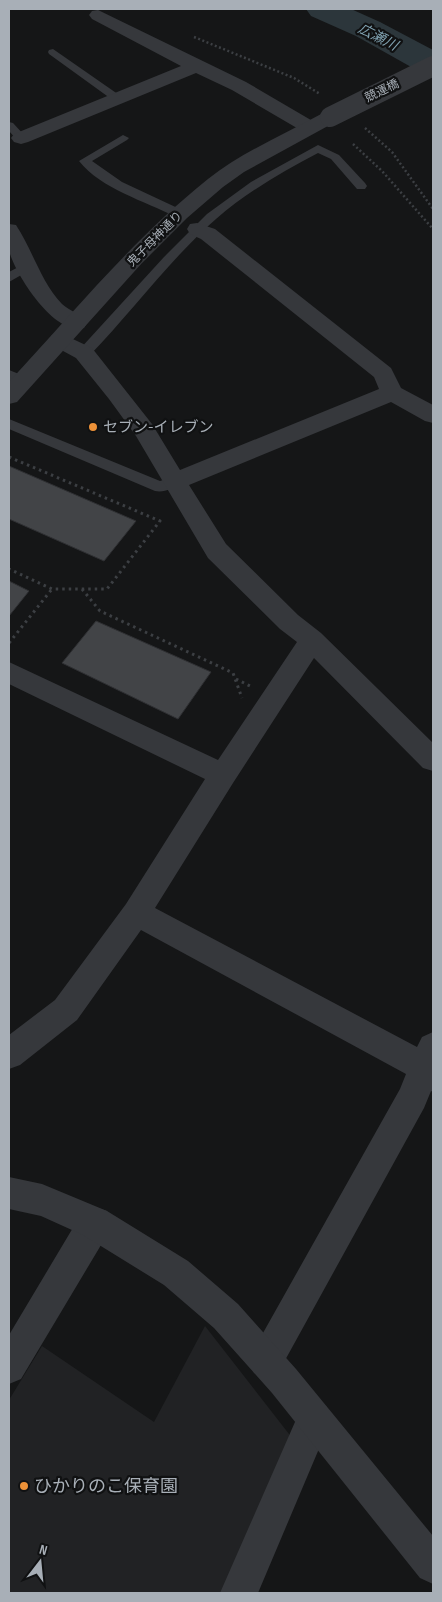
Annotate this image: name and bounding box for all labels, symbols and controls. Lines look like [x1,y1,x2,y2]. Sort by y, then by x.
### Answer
water label: 広瀬川 [355,20,402,55]
street label: 競運橋 [363,76,401,106]
street label: 鬼子母神通り [124,208,186,270]
place label: セブン-イレブン [103,418,214,437]
marker: セブン-イレブン [87,421,99,433]
place label: ひかりのこ保育園 [34,1476,178,1497]
marker: ひかりのこ保育園 [18,1480,30,1492]
north arrow [15,1537,65,1587]
text: N [38,1541,49,1559]

